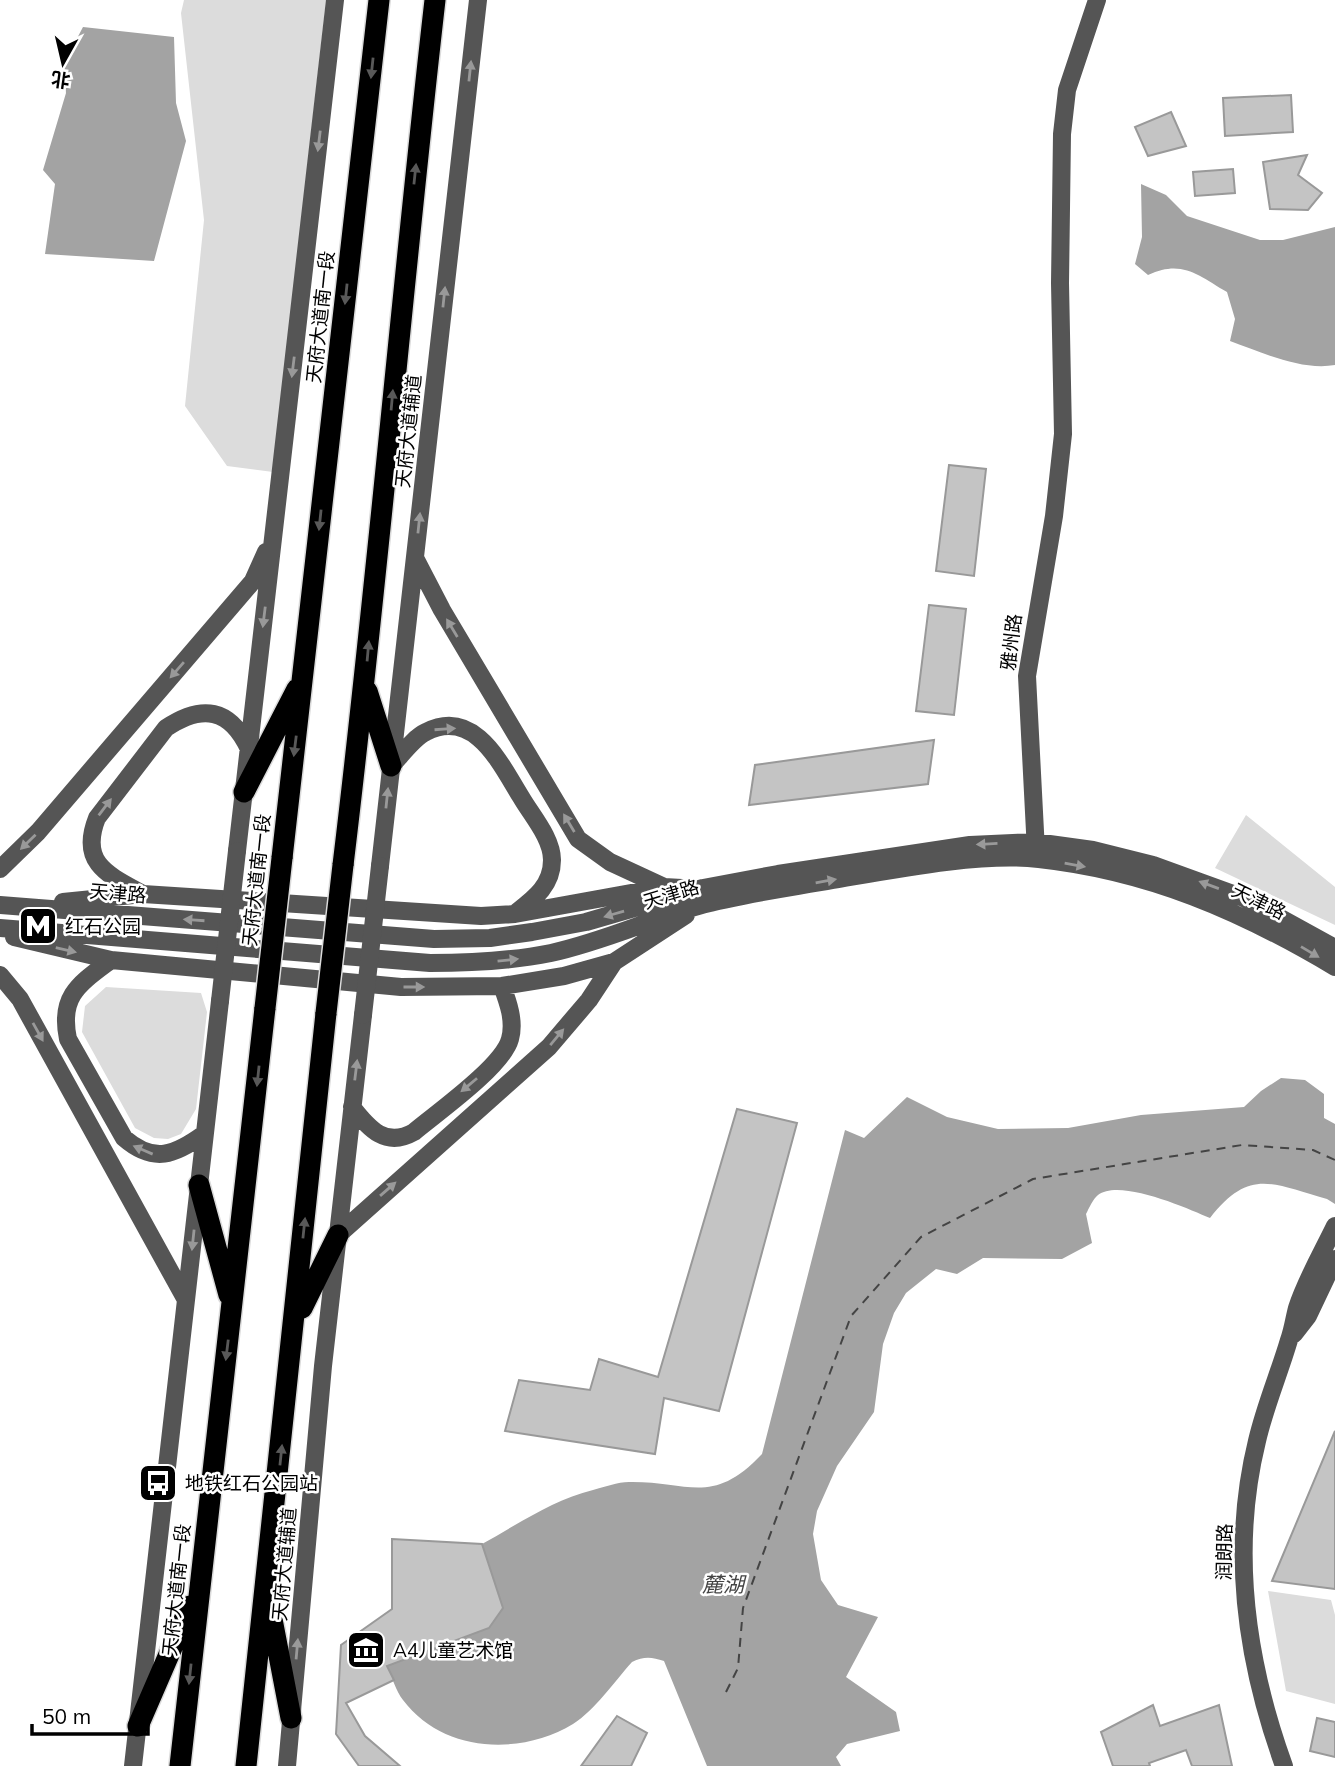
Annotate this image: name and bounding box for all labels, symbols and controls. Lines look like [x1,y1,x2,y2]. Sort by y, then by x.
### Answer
north arrow [28,28,98,98]
one-way arrow [366,57,377,79]
one-way arrow [465,60,476,82]
text: 北 [50,67,72,93]
one-way arrow [313,130,324,152]
one-way arrow [409,163,420,185]
street label: 天府大道南一段 [301,250,339,384]
one-way arrow [340,283,351,305]
one-way arrow [439,286,450,308]
one-way arrow [287,356,298,378]
street label: 天府大道辅道 [390,373,426,489]
one-way arrow [387,389,398,411]
one-way arrow [315,509,326,531]
one-way arrow [413,512,424,534]
one-way arrow [258,606,269,628]
street label: 雅州路 [996,612,1026,672]
one-way arrow [446,618,458,637]
one-way arrow [363,640,374,662]
one-way arrow [170,661,185,678]
one-way arrow [434,723,456,734]
one-way arrow [289,735,300,757]
one-way arrow [382,787,393,809]
one-way arrow [98,798,112,816]
street label: 天府大道南一段 [237,813,275,947]
one-way arrow [562,813,575,832]
one-way arrow [20,833,37,850]
one-way arrow [976,839,998,850]
one-way arrow [1065,860,1087,871]
street label: 天津路 [640,874,702,914]
one-way arrow [815,876,837,887]
street label: 天津路 [1228,878,1290,924]
street label: 天津路 [89,879,147,907]
one-way arrow [1198,879,1219,890]
metro station icon: 红石公园 [17,905,59,947]
one-way arrow [603,909,624,919]
place label: 红石公园 [65,914,141,938]
one-way arrow [183,915,205,926]
one-way arrow [55,945,77,956]
one-way arrow [1301,946,1320,958]
one-way arrow [497,954,519,965]
one-way arrow [403,981,425,992]
one-way arrow [32,1022,44,1041]
one-way arrow [549,1029,564,1046]
one-way arrow [351,1059,362,1081]
one-way arrow [252,1065,263,1087]
one-way arrow [461,1077,479,1092]
one-way arrow [132,1144,153,1155]
one-way arrow [379,1181,397,1197]
one-way arrow [299,1217,310,1239]
one-way arrow [188,1229,199,1251]
one-way arrow [222,1340,233,1362]
one-way arrow [276,1444,287,1466]
bus stop icon: 地铁红石公园站 [137,1462,179,1504]
place label: 地铁红石公园站 [185,1471,318,1495]
street label: 天府大道辅道 [267,1506,301,1622]
street label: 天府大道南一段 [157,1523,195,1657]
street label: 润朗路 [1212,1523,1236,1581]
water label: 麓湖 [702,1571,747,1597]
museum icon: A4儿童艺术馆 [345,1629,387,1671]
one-way arrow [292,1638,303,1660]
place label: A4儿童艺术馆 [393,1638,513,1662]
one-way arrow [184,1663,195,1685]
scale bar [32,1692,147,1736]
text: 50 m [42,1703,91,1729]

